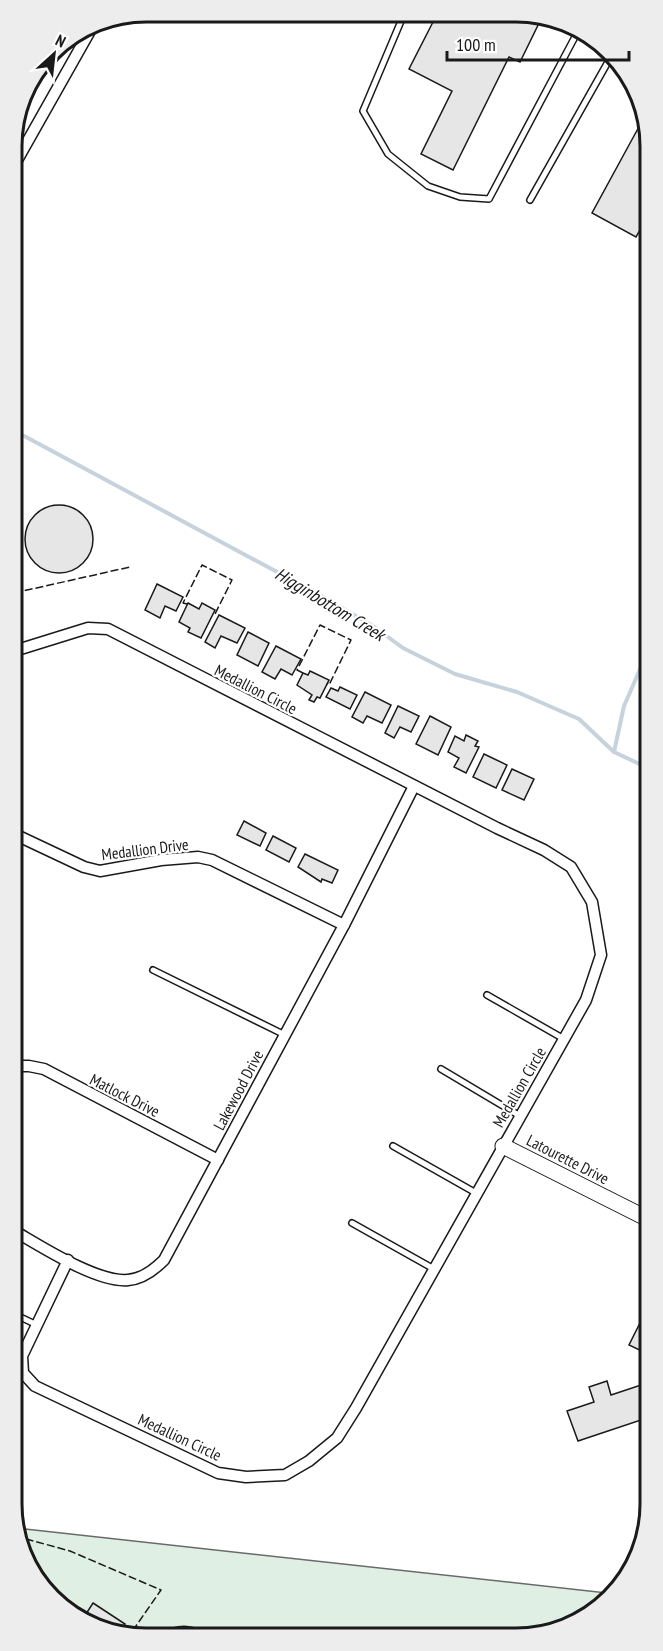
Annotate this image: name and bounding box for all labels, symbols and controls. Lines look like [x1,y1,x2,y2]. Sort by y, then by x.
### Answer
north arrow [24,24,84,84]
scale bar [447,24,628,62]
text: N [52,30,69,52]
text: 100 m [456,33,496,56]
water label: Higginbottom Creek [271,562,391,647]
street label: Medallion Circle [212,660,300,718]
street label: Medallion Drive [100,834,190,864]
street label: Medallion Circle [488,1043,550,1131]
street label: Lakewood Drive [209,1047,267,1133]
street label: Matlock Drive [87,1069,163,1121]
street label: Latourette Drive [524,1130,612,1188]
street label: Medallion Circle [135,1409,225,1465]

